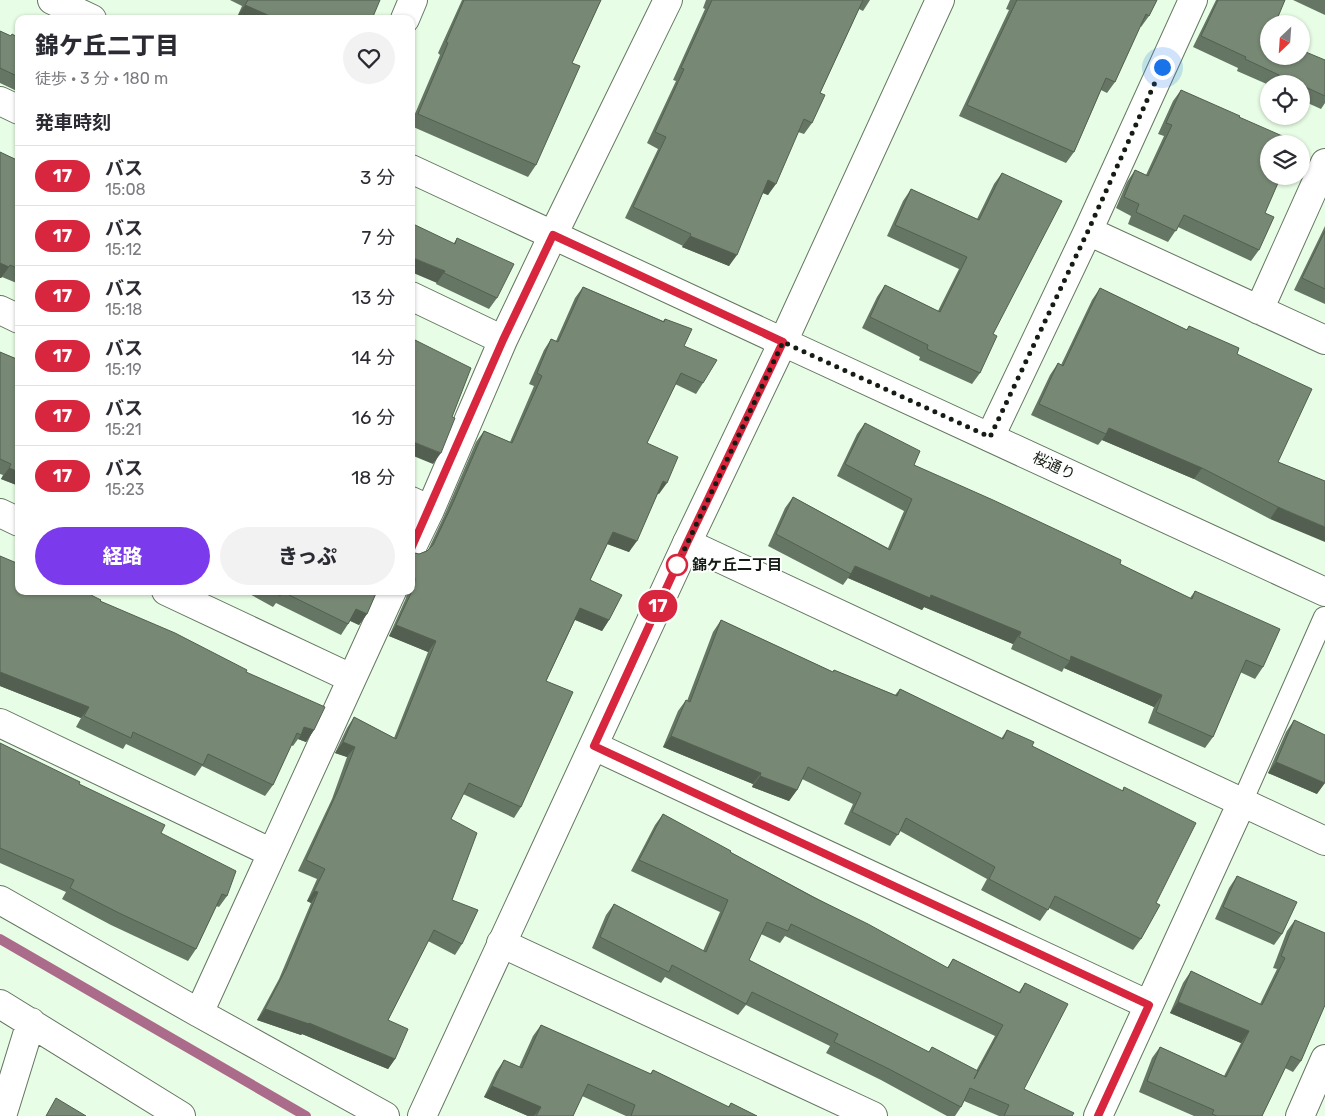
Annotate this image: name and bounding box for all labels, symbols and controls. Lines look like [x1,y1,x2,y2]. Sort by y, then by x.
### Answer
north arrow [1260,15,1310,65]
map controls [1260,15,1310,185]
text: 錦ケ丘二丁目 [35,32,179,60]
button: heart [343,32,395,84]
your location [1150,55,1175,80]
text: 徒歩 · 3 分 · 180 m [35,69,168,88]
button: locate [1260,75,1310,125]
text: 発車時刻 [35,111,111,134]
button: layers [1260,135,1310,185]
text: バス [105,157,143,180]
text: 17 [53,165,72,187]
text: 3 分 [360,166,395,189]
text: 15:08 [105,180,146,199]
text: バス [105,217,143,240]
text: 17 [53,225,72,247]
text: 7 分 [362,226,395,249]
text: 15:12 [105,240,142,259]
text: バス [105,277,143,300]
text: 17 [53,285,72,307]
text: 13 分 [352,286,395,309]
text: 15:18 [105,300,142,319]
text: バス [105,337,143,360]
text: 17 [53,345,72,367]
text: 14 分 [351,346,395,369]
text: 15:19 [105,360,142,379]
text: バス [105,397,143,420]
text: 17 [53,405,72,427]
text: 16 分 [352,406,395,429]
text: 15:21 [105,420,142,439]
street label: 桜通り [1030,448,1078,484]
text: バス [105,457,143,480]
text: 17 [53,465,72,487]
text: 18 分 [351,466,395,489]
text: 15:23 [105,480,144,499]
button: 経路 [35,527,210,585]
button: きっぷ [220,527,395,585]
marker: 錦ケ丘二丁目 [666,554,688,576]
place label: 錦ケ丘二丁目 [692,556,782,574]
line badge: 17 [636,590,680,622]
text: 17 [648,595,668,617]

